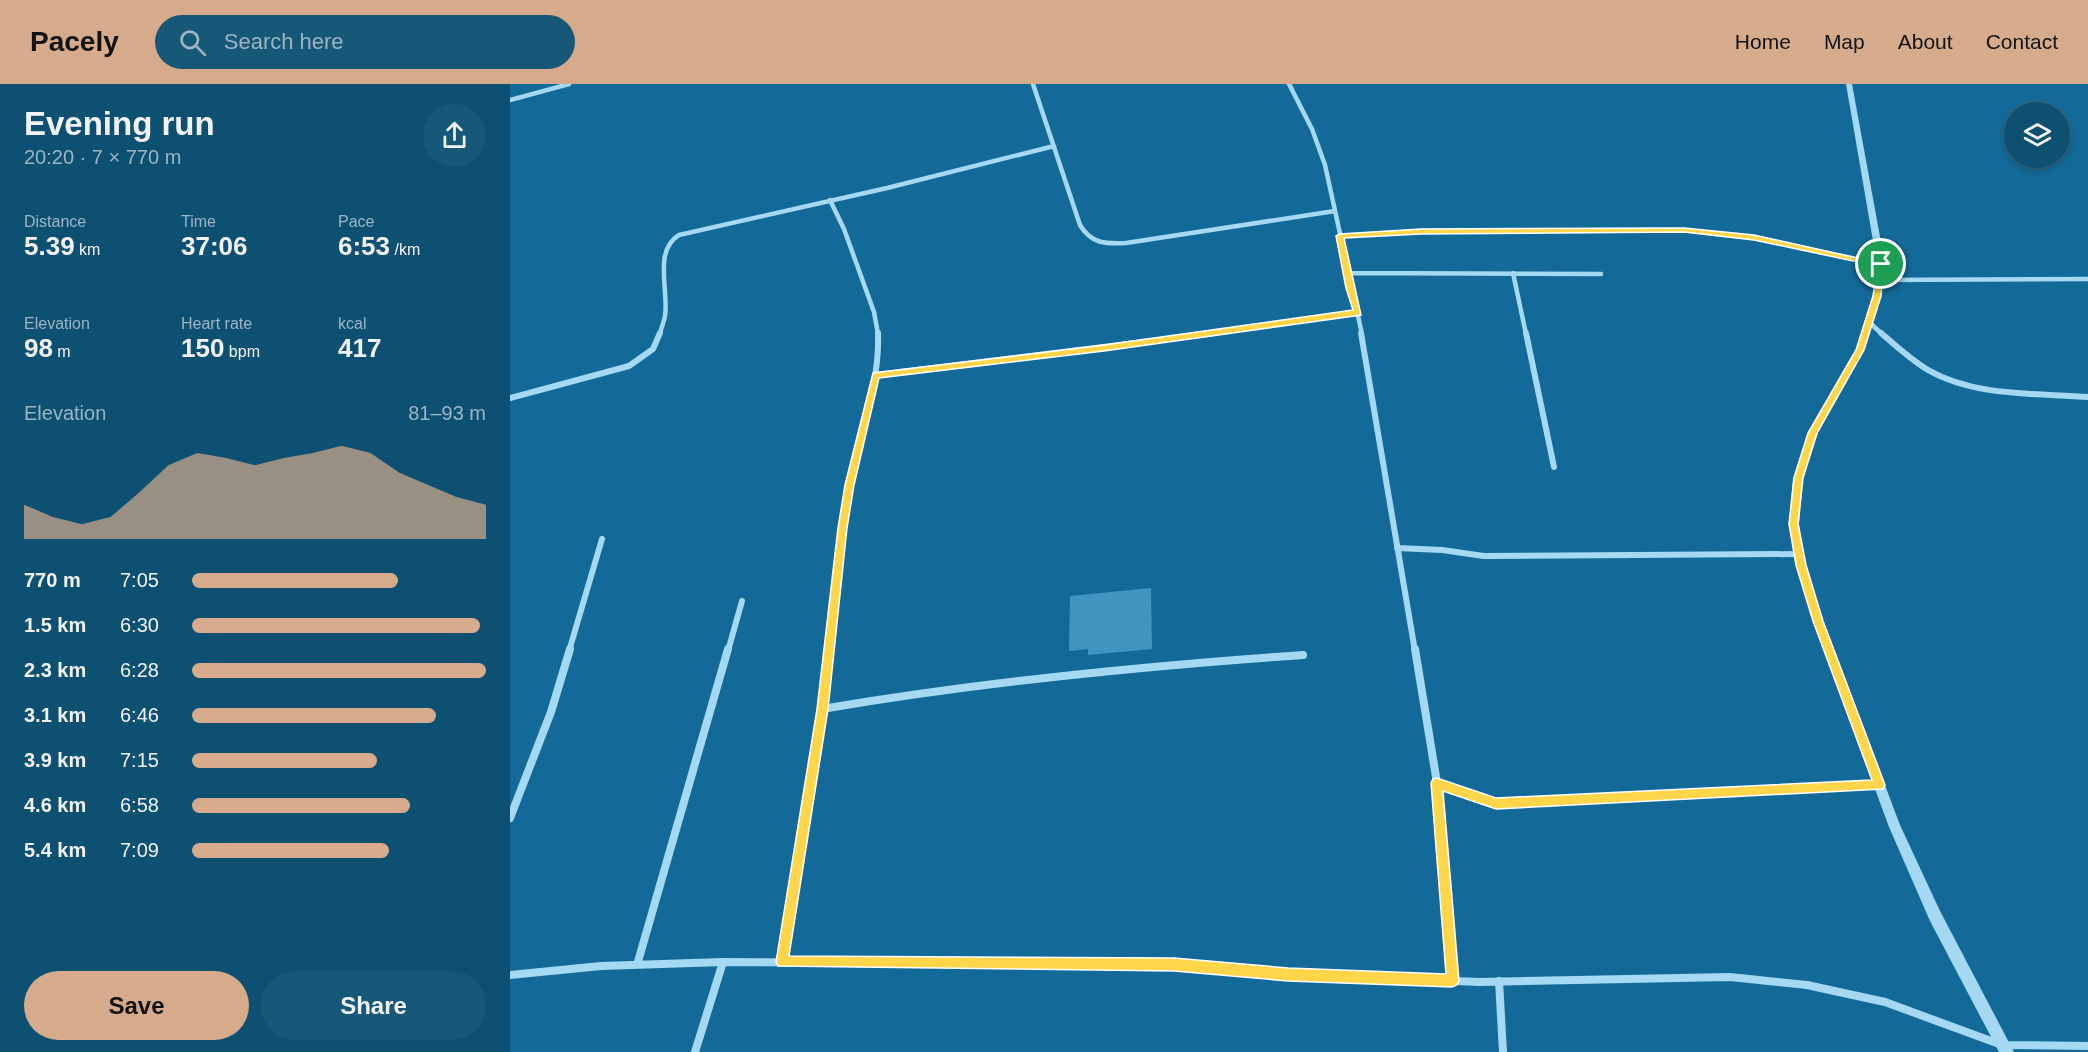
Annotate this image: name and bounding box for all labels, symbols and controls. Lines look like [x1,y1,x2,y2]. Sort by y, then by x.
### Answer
search box [155,15,575,69]
text: Pacely [30,26,119,57]
icon: search [176,26,209,59]
text: Search here [224,29,344,54]
text: Home [1735,30,1791,53]
text: Map [1824,30,1865,53]
text: About [1898,30,1953,53]
text: Contact [1986,30,2058,53]
map controls [2004,102,2070,168]
button: layers [2004,102,2070,168]
button: share [423,104,486,167]
text: Evening run [24,105,215,142]
text: 20:20 · 7 × 770 m [24,146,181,168]
text: Distance [24,213,86,230]
text: Time [181,213,216,230]
text: Pace [338,213,374,230]
text: 5.39 [24,231,75,261]
text: 37:06 [181,231,248,261]
text: 6:53 [338,231,390,261]
pin [1855,238,1906,289]
text: km [75,241,100,258]
text: /km [390,241,420,258]
icon: arrive [1864,247,1897,280]
text: Elevation [24,315,90,332]
text: Heart rate [181,315,252,332]
text: kcal [338,315,366,332]
text: 98 [24,333,53,363]
text: 150 [181,333,224,363]
text: 417 [338,333,381,363]
text: m [53,343,71,360]
text: bpm [224,343,260,360]
text: Elevation [24,402,106,424]
text: 81–93 m [408,402,486,424]
text: 770 m [24,569,81,591]
text: 7:05 [120,569,159,591]
text: 1.5 km [24,614,86,636]
text: 6:30 [120,614,159,636]
text: 2.3 km [24,659,86,681]
text: 6:28 [120,659,159,681]
text: 3.1 km [24,704,86,726]
text: 6:46 [120,704,159,726]
text: 3.9 km [24,749,86,771]
text: 7:15 [120,749,159,771]
text: 4.6 km [24,794,86,816]
text: 6:58 [120,794,159,816]
text: 5.4 km [24,839,86,861]
text: 7:09 [120,839,159,861]
button: Save [24,971,249,1040]
button: Share [261,971,486,1040]

